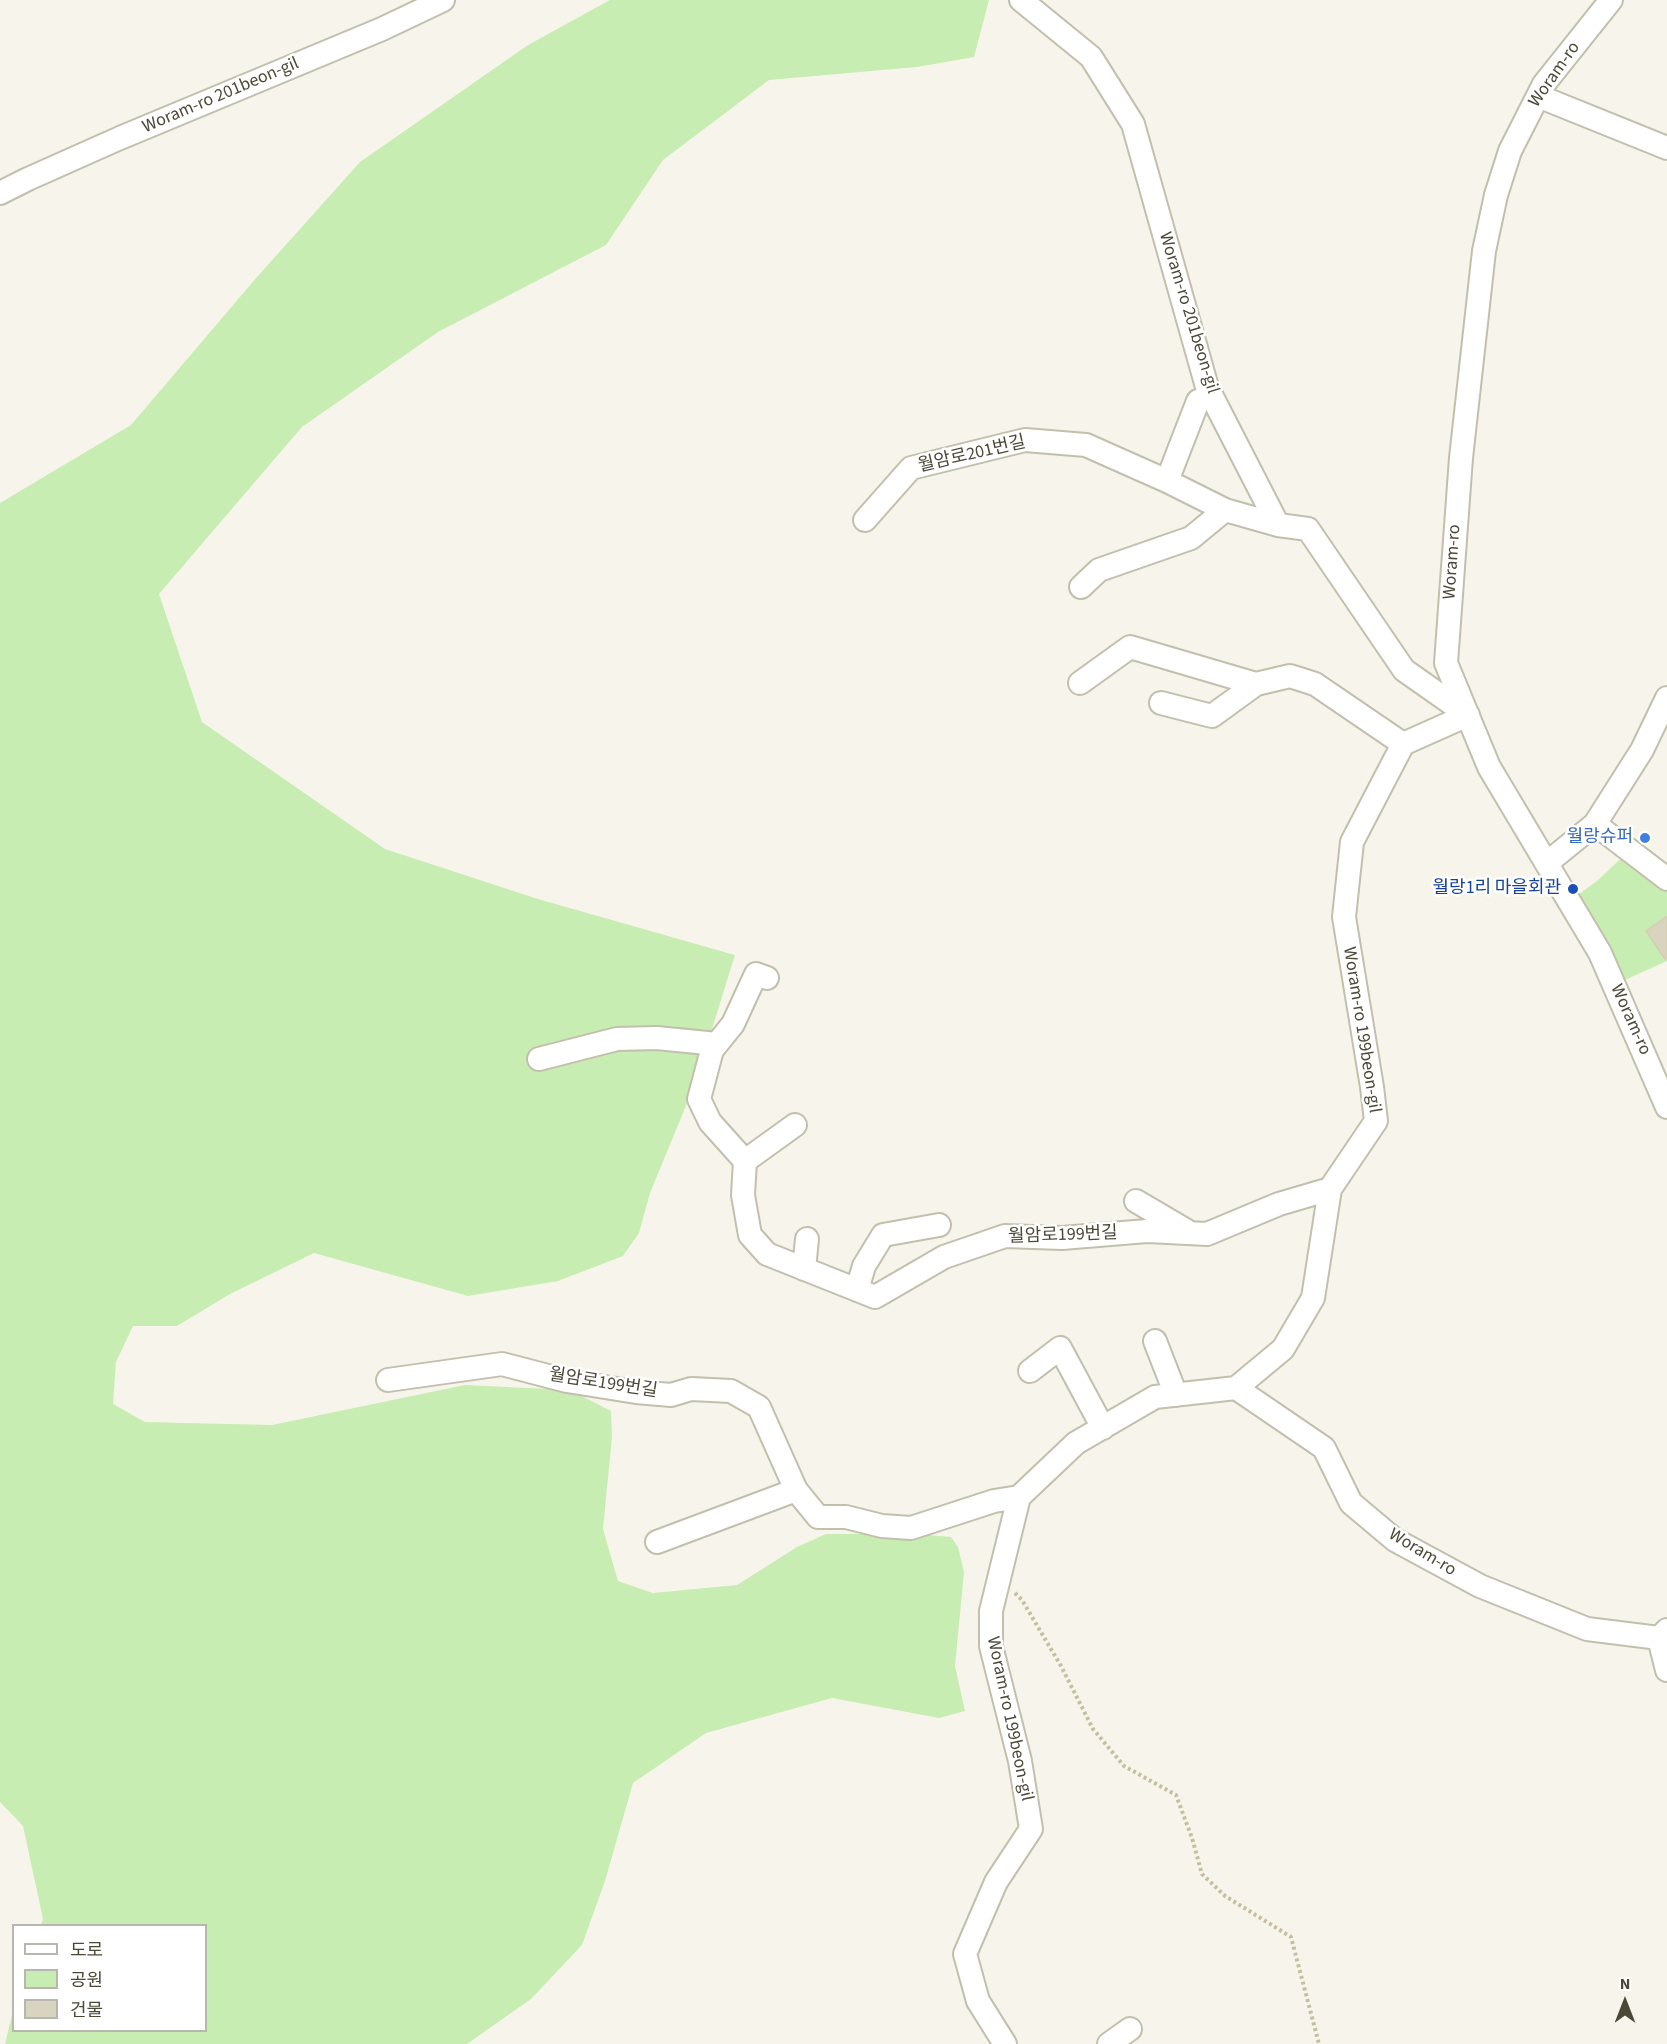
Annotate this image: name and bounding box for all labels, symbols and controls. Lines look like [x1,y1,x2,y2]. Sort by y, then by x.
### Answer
street label: Woram-ro [1525,38,1585,112]
street label: Woram-ro 201beon-gil [140,53,302,139]
street label: Woram-ro 201beon-gil [1153,230,1223,396]
street label: 월암로201번길 [916,432,1028,478]
street label: Woram-ro [1440,524,1466,600]
place label: 월랑슈퍼 [1567,827,1633,849]
marker: 월랑슈퍼 [1638,831,1652,845]
place label: 월랑1리 마을회관 [1433,878,1561,900]
marker: 월랑1리 마을회관 [1566,882,1580,896]
street label: Woram-ro 199beon-gil [1337,945,1385,1115]
street label: Woram-ro [1605,981,1655,1059]
street label: 월암로199번길 [1008,1223,1118,1249]
street label: 월암로199번길 [547,1365,659,1403]
street label: Woram-ro [1384,1524,1460,1582]
street label: Woram-ro 199beon-gil [981,1635,1037,1803]
legend [12,1924,207,2032]
text: 도로 [70,1938,103,1963]
text: 공원 [70,1968,103,1993]
north arrow [1595,1972,1655,2032]
text: N [1620,1973,1630,1995]
text: 건물 [70,1998,103,2023]

